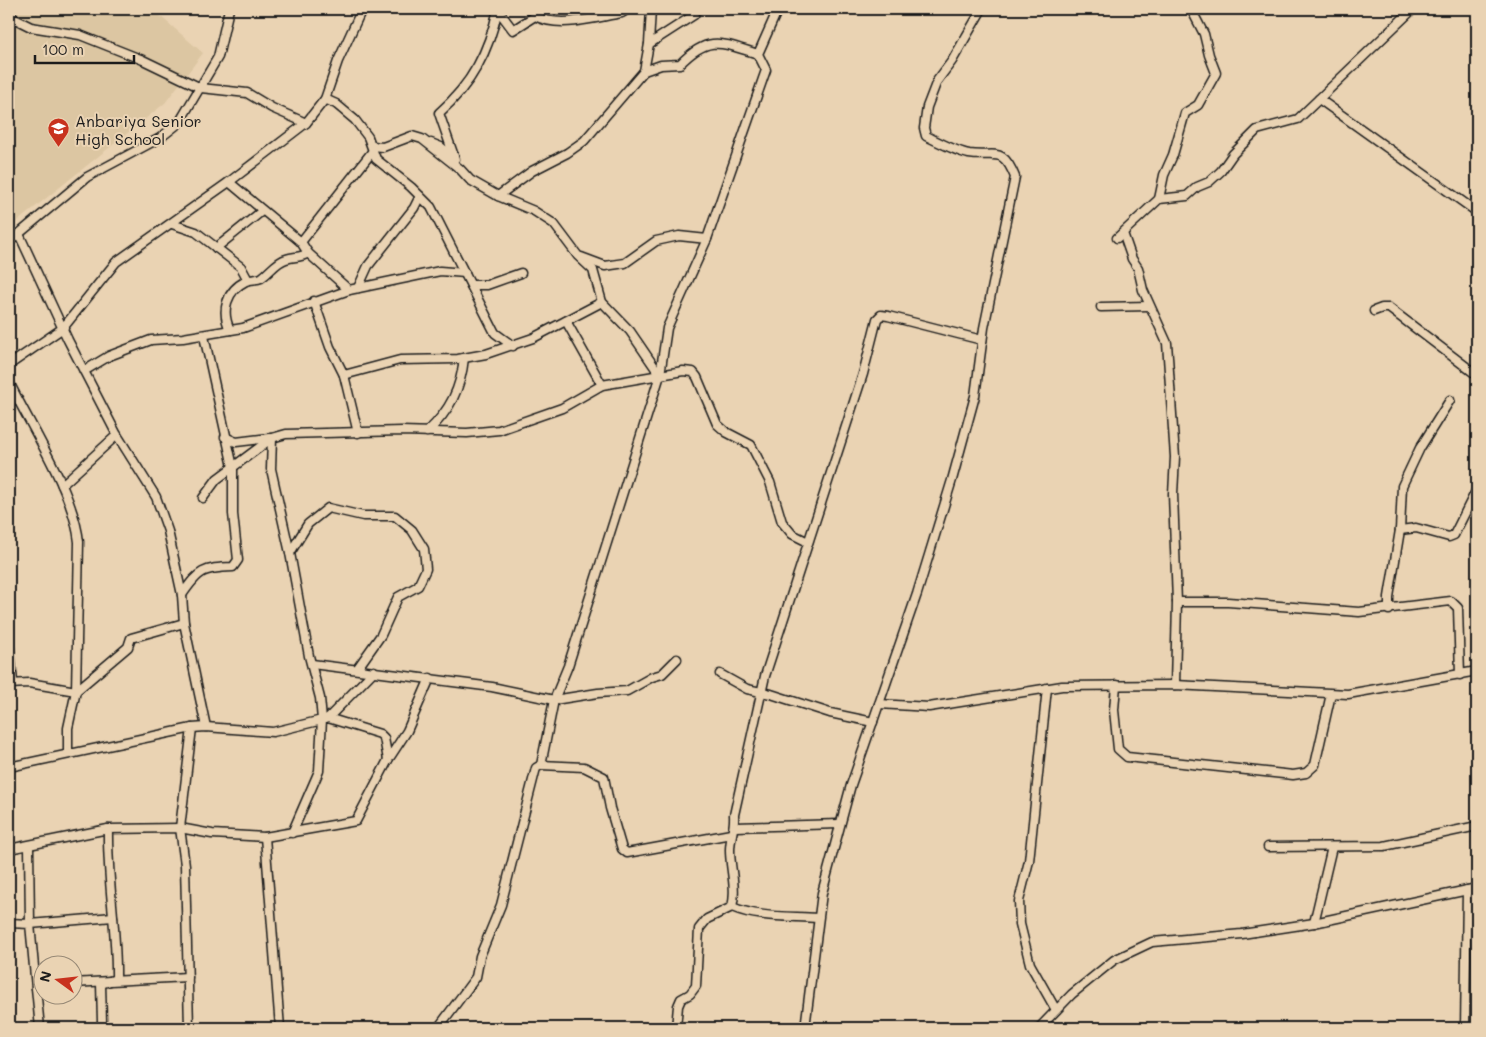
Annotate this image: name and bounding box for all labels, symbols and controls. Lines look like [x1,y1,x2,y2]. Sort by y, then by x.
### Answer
scale bar [35,32,134,64]
text: 100 m [42,39,84,59]
place label: Anbariya Senior High School [75,110,202,149]
school or university icon: Anbariya Senior High School [47,117,71,148]
north arrow [32,954,82,1004]
text: N [34,969,56,984]

